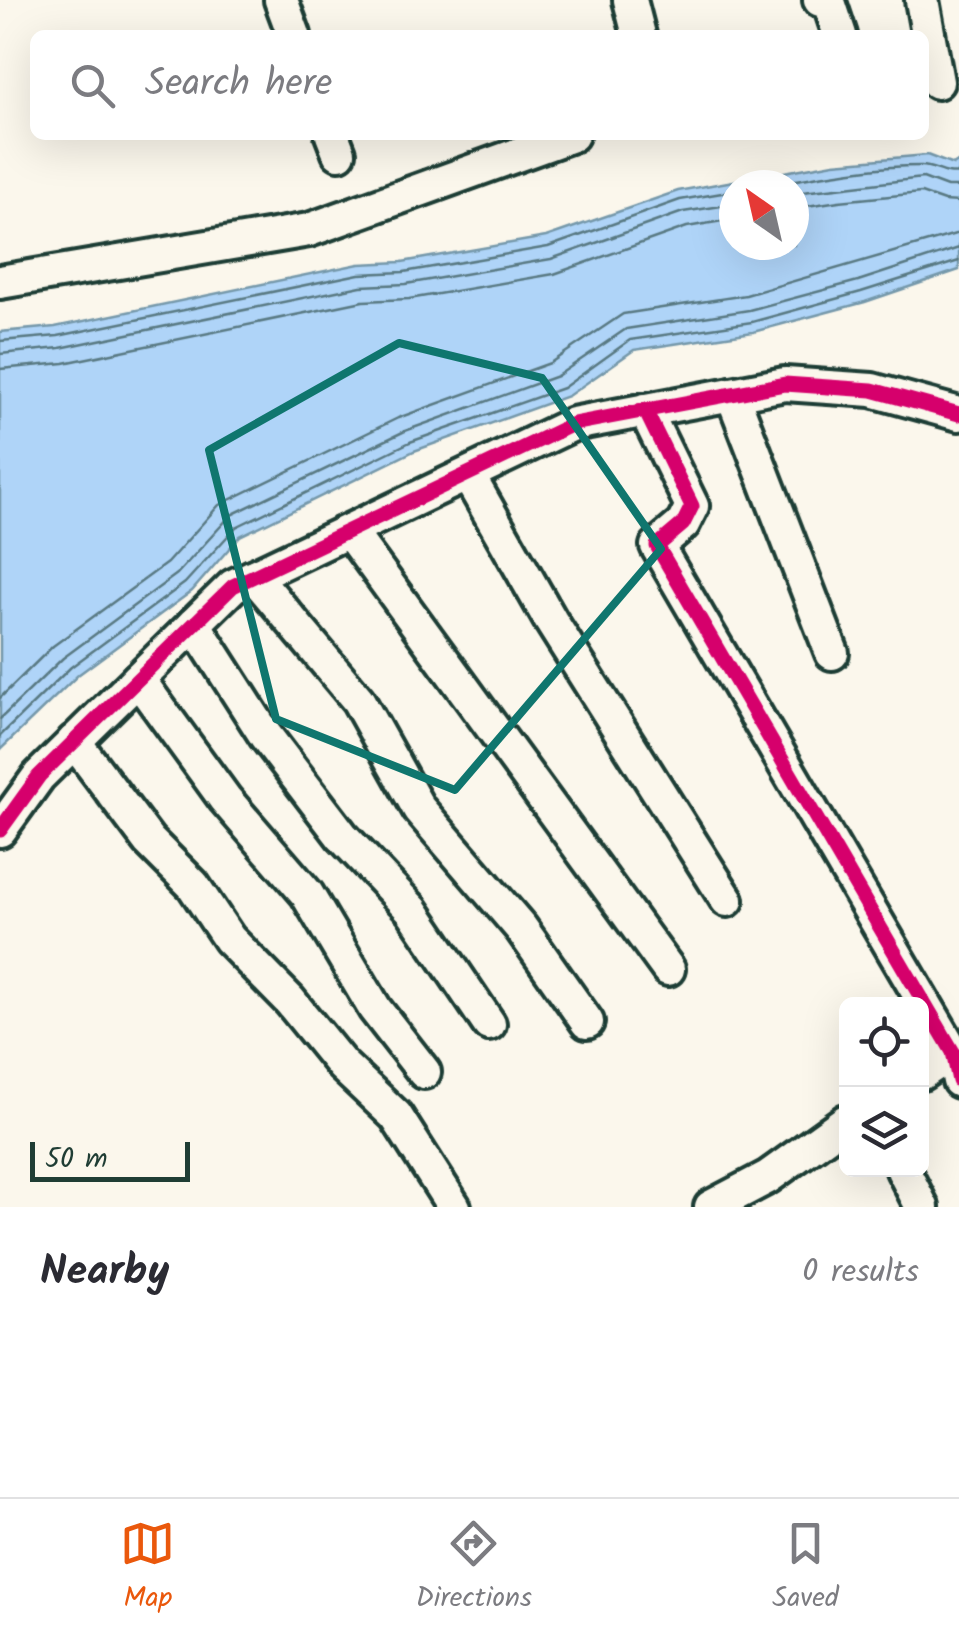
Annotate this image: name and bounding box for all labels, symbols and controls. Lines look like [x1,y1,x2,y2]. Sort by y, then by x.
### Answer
search box [30,30,929,140]
text: Search here [145,55,332,115]
icon: search [65,58,120,113]
north arrow [719,170,809,260]
map controls [839,997,929,1177]
button: locate [839,997,929,1087]
button: layers [839,1087,929,1177]
scale bar [30,1137,190,1182]
text: 50 m [45,1137,108,1182]
text: Nearby [40,1239,169,1306]
text: 0 results [802,1247,919,1298]
tab: Map [120,1516,175,1621]
tab: Directions [416,1516,532,1621]
tab: Saved [772,1516,839,1621]

